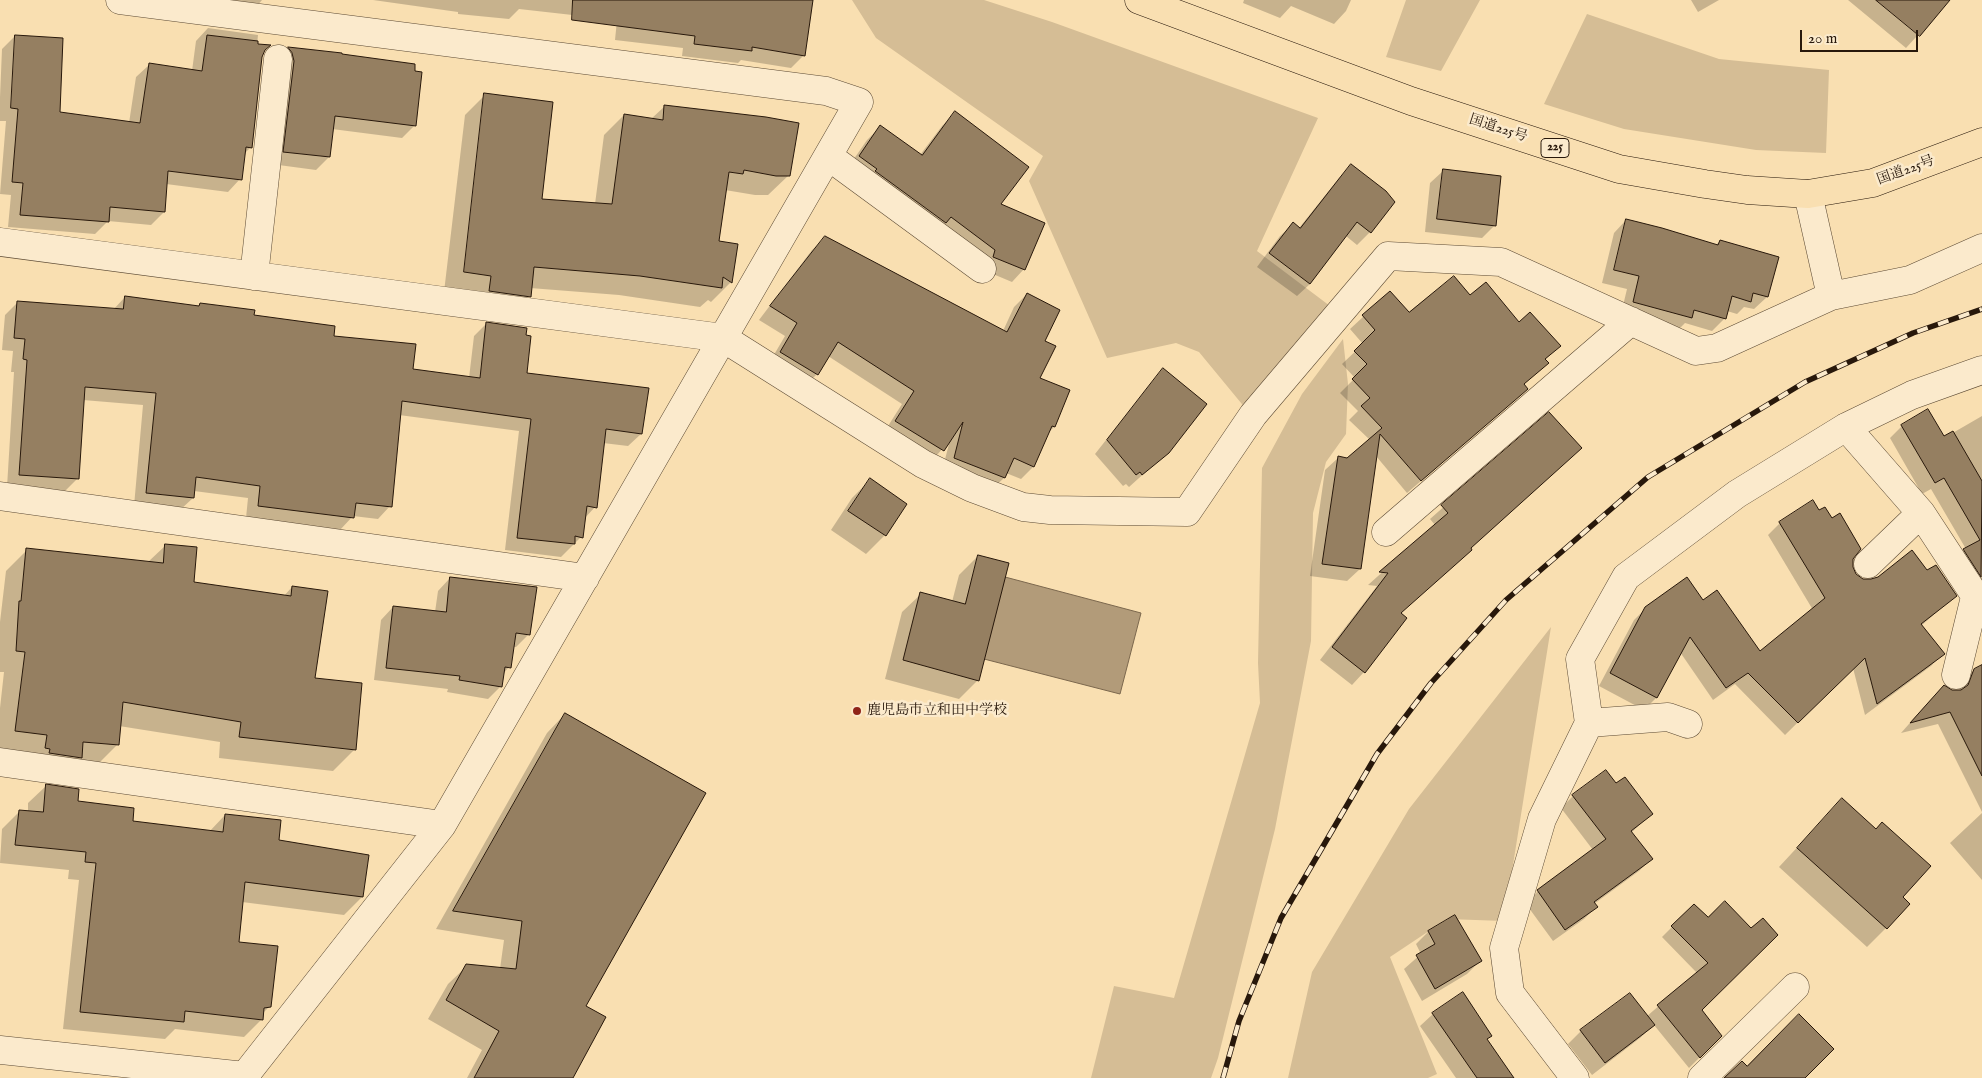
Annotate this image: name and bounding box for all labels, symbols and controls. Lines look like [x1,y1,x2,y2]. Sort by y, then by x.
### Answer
scale bar [1802,20,1920,52]
text: 20 m [1808,29,1837,48]
street label: 国道225号 [1467,112,1529,146]
road number: 225 [1541,138,1569,158]
street label: 国道225号 [1875,153,1937,189]
place label: 鹿児島市立和田中学校 [867,703,1007,719]
marker: 鹿児島市立和田中学校 [851,705,863,717]

